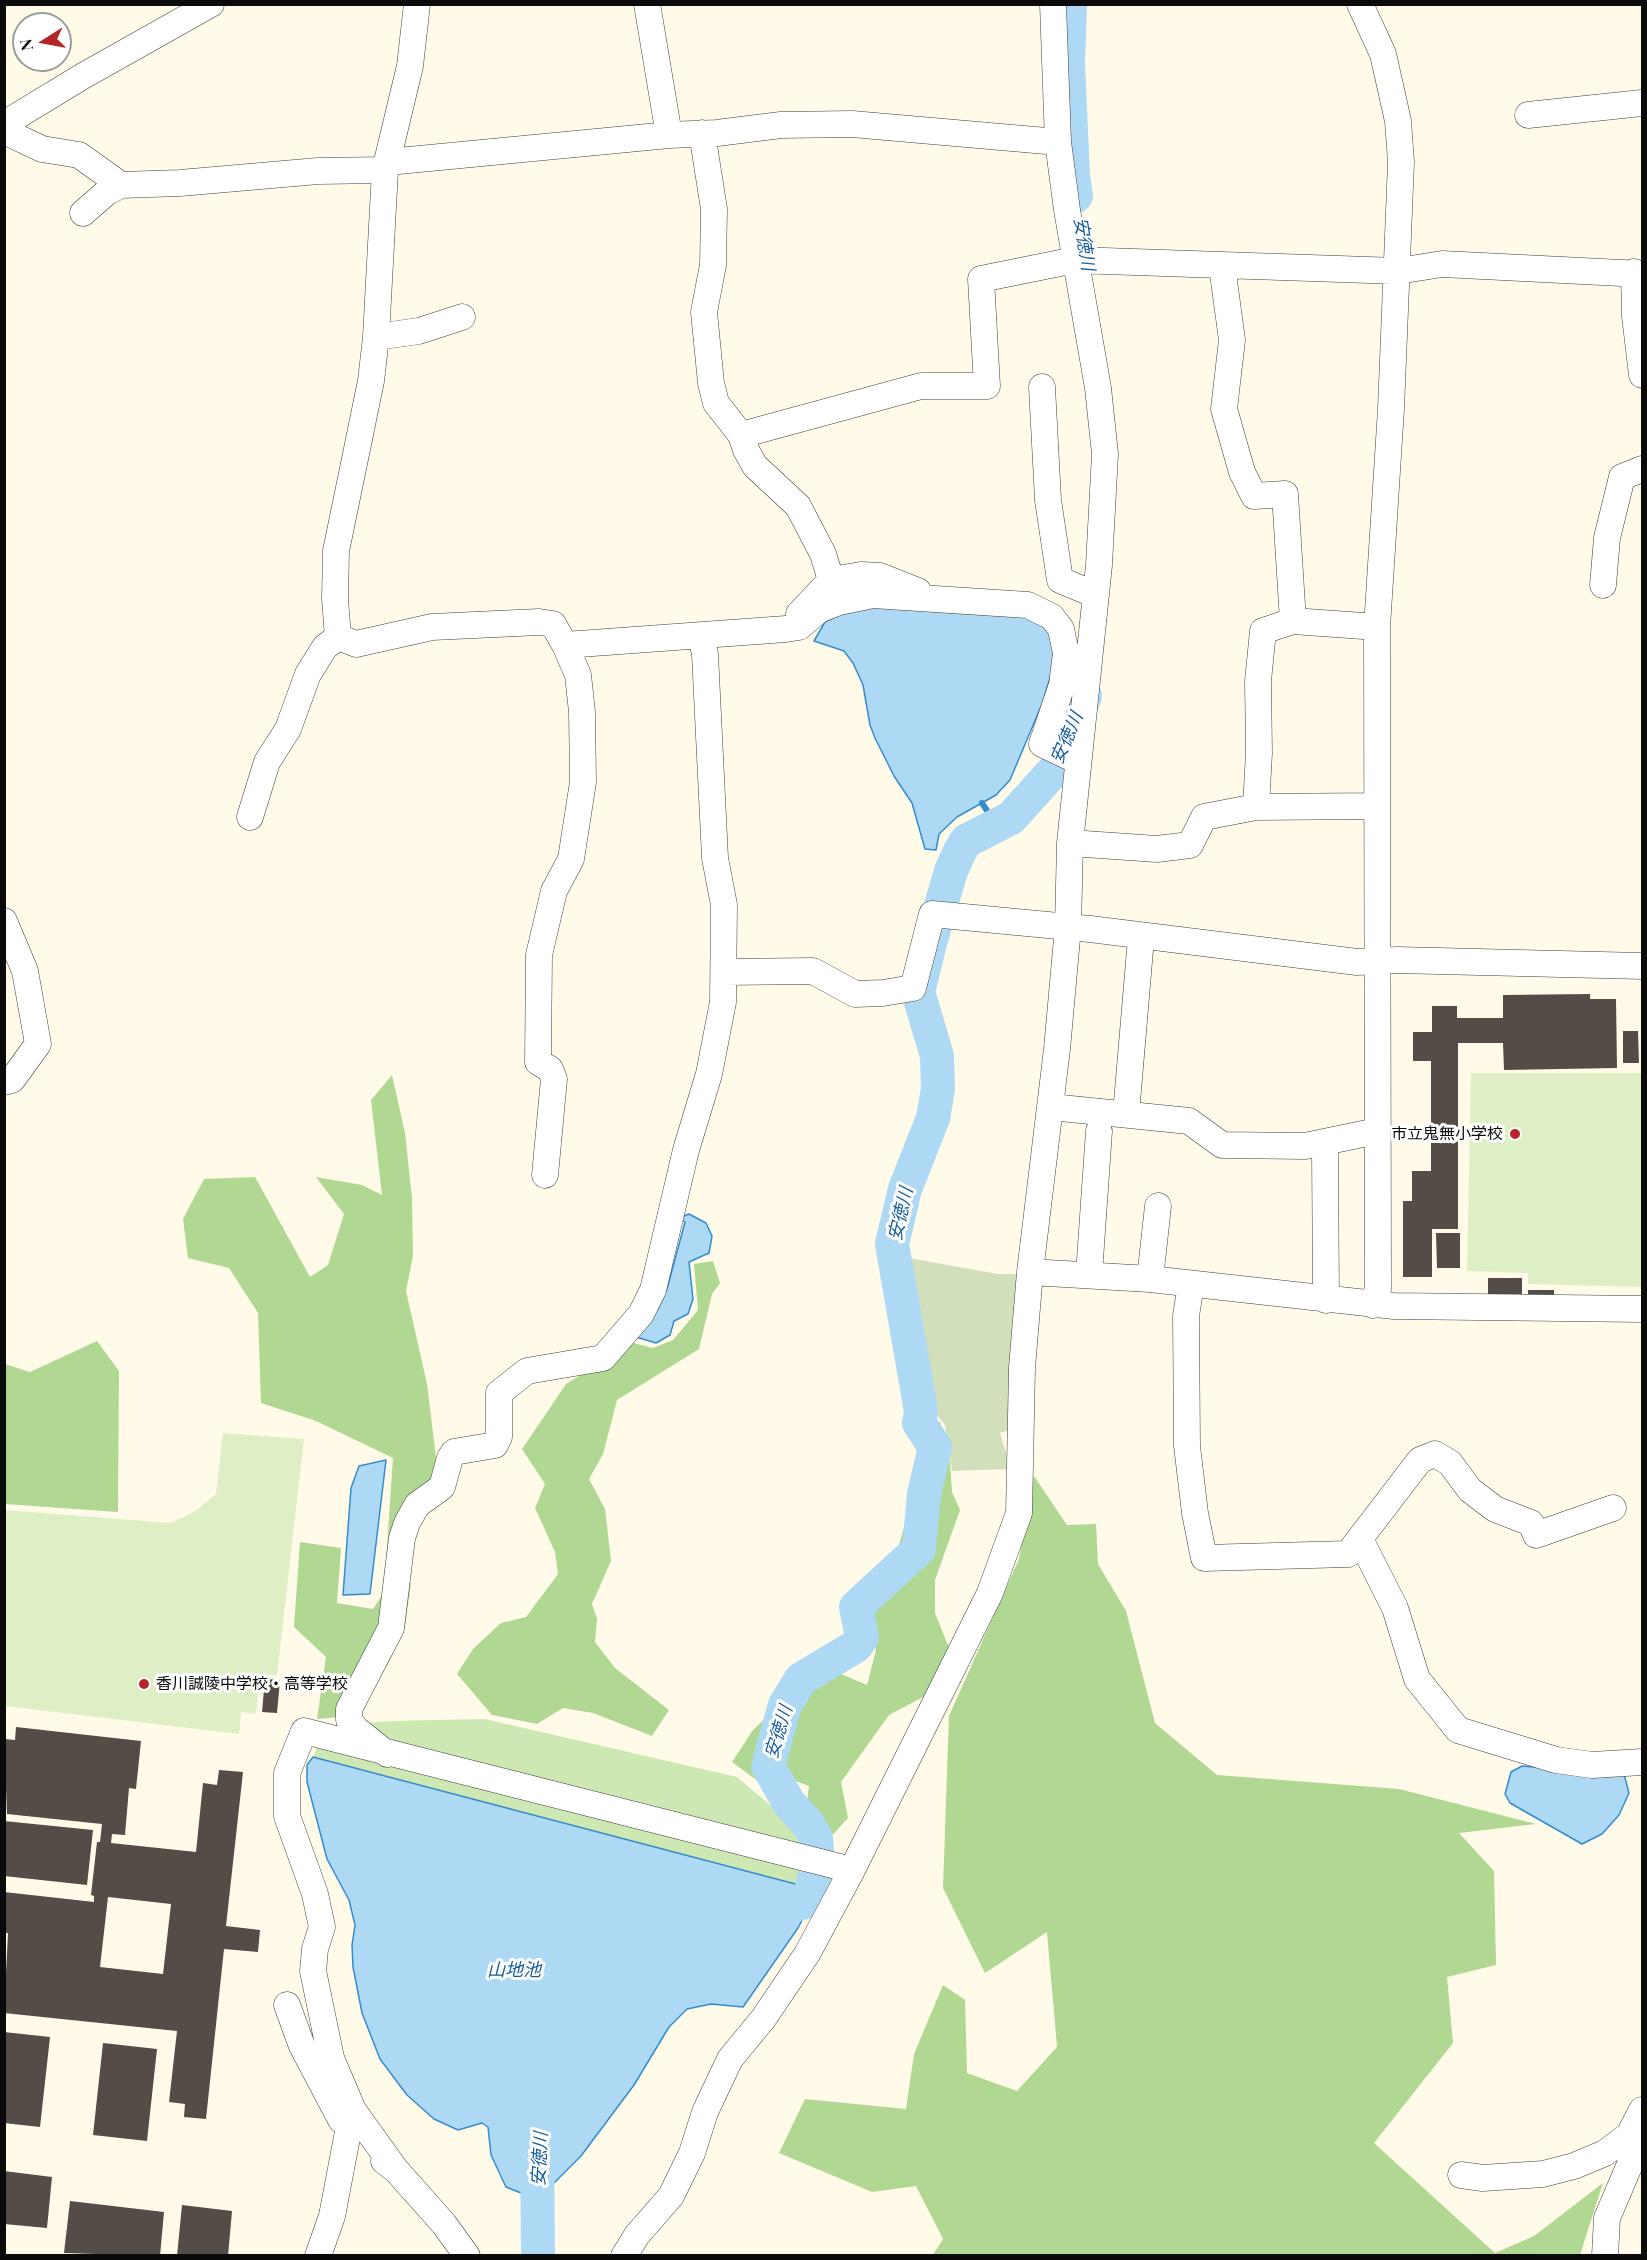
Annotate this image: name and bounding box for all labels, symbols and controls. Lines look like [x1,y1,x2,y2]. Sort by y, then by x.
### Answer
north arrow [12,12,72,72]
text: N [14,37,37,53]
water label: 安徳川 [1069,216,1099,272]
water label: 安徳川 [1047,709,1087,767]
place label: 市立鬼無小学校 [1391,1124,1503,1144]
marker: 市立鬼無小学校 [1508,1127,1522,1141]
water label: 安徳川 [884,1185,918,1243]
place label: 香川誠陵中学校・高等学校 [156,1674,348,1694]
marker: 香川誠陵中学校・高等学校 [137,1677,151,1691]
water label: 安徳川 [761,1703,797,1761]
water label: 山地池 [487,1959,541,1981]
water label: 安徳川 [528,2131,552,2187]

